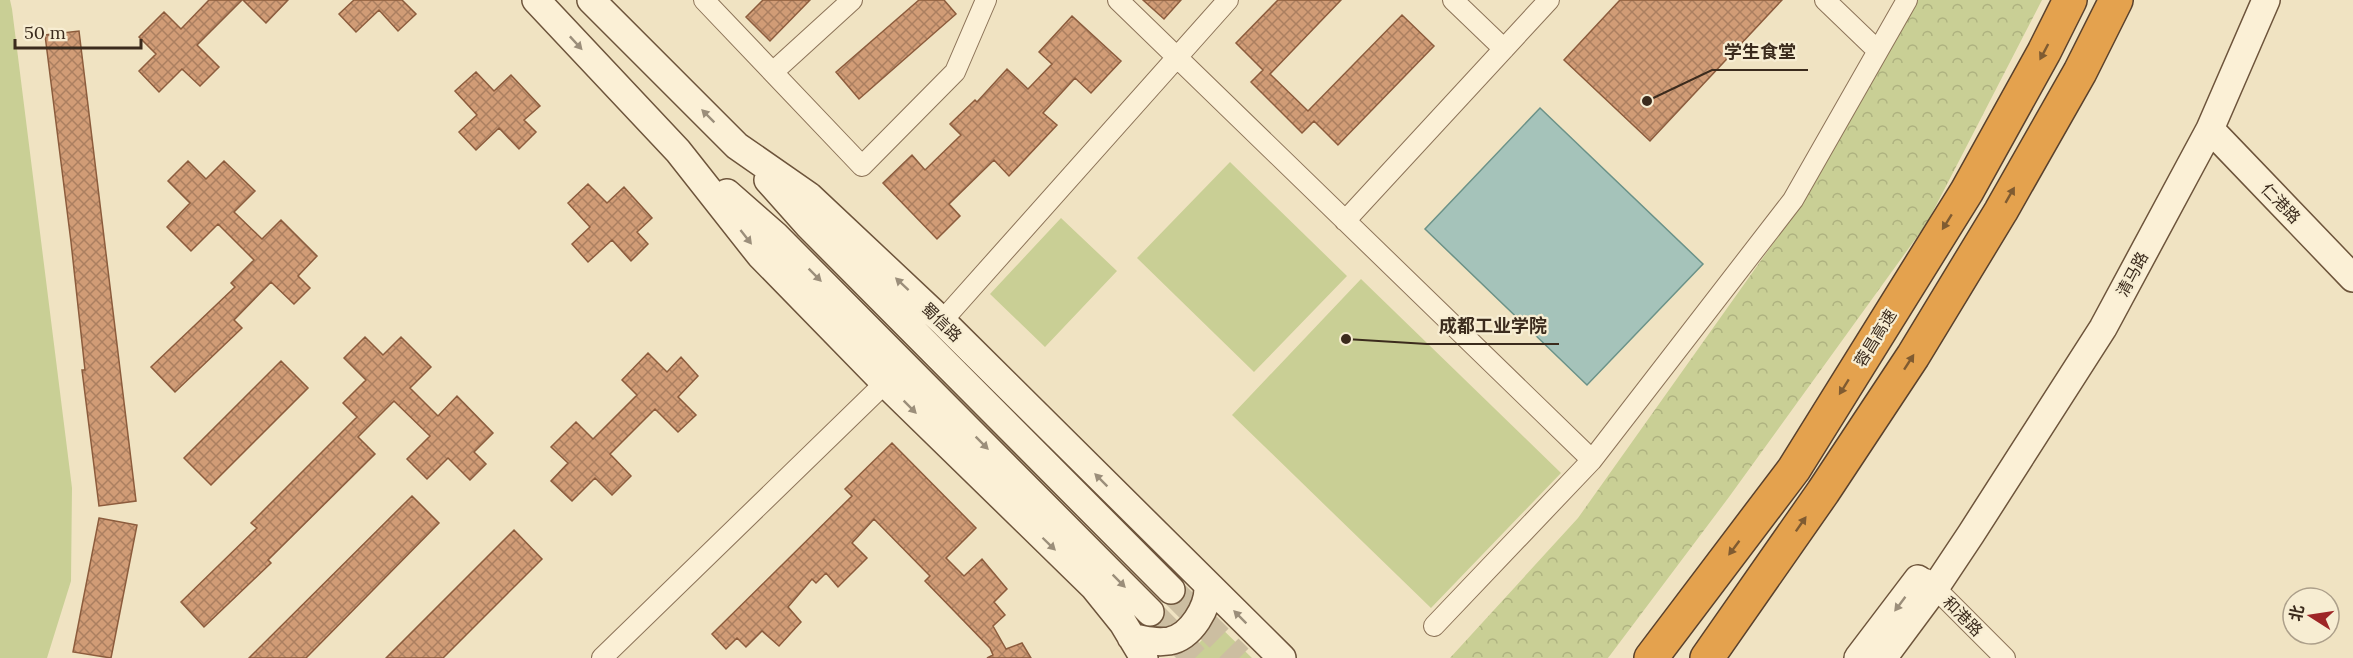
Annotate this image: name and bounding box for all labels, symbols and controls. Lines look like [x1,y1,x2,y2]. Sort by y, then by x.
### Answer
scale bar [15,12,141,50]
text: 50 m [24,21,66,44]
callout: 学生食堂 [1712,34,1808,70]
one-way arrow [569,35,583,50]
text: 学生食堂 [1724,40,1796,63]
one-way arrow [2039,44,2049,61]
one-way arrow [701,110,715,124]
street label: 仁港路 [2257,179,2305,227]
one-way arrow [2005,186,2015,203]
one-way arrow [1942,214,1953,230]
one-way arrow [739,229,751,244]
street label: 清马路 [2112,248,2152,300]
one-way arrow [807,268,821,282]
one-way arrow [895,277,910,291]
street label: 蜀信路 [918,298,966,346]
street label: 蓉昌高速 [1850,306,1900,370]
callout: 成都工业学院 [1427,308,1559,344]
text: 成都工业学院 [1439,314,1547,337]
one-way arrow [1903,354,1914,370]
one-way arrow [1839,379,1850,396]
one-way arrow [903,400,917,414]
one-way arrow [974,436,988,450]
one-way arrow [1095,473,1109,487]
one-way arrow [1795,516,1806,532]
one-way arrow [1041,537,1056,551]
one-way arrow [1729,541,1741,556]
one-way arrow [1112,574,1126,588]
north arrow [2281,586,2341,646]
street label: 和港路 [1939,592,1987,640]
one-way arrow [1894,596,1906,611]
text: 北 [2285,603,2308,623]
one-way arrow [1232,610,1247,624]

